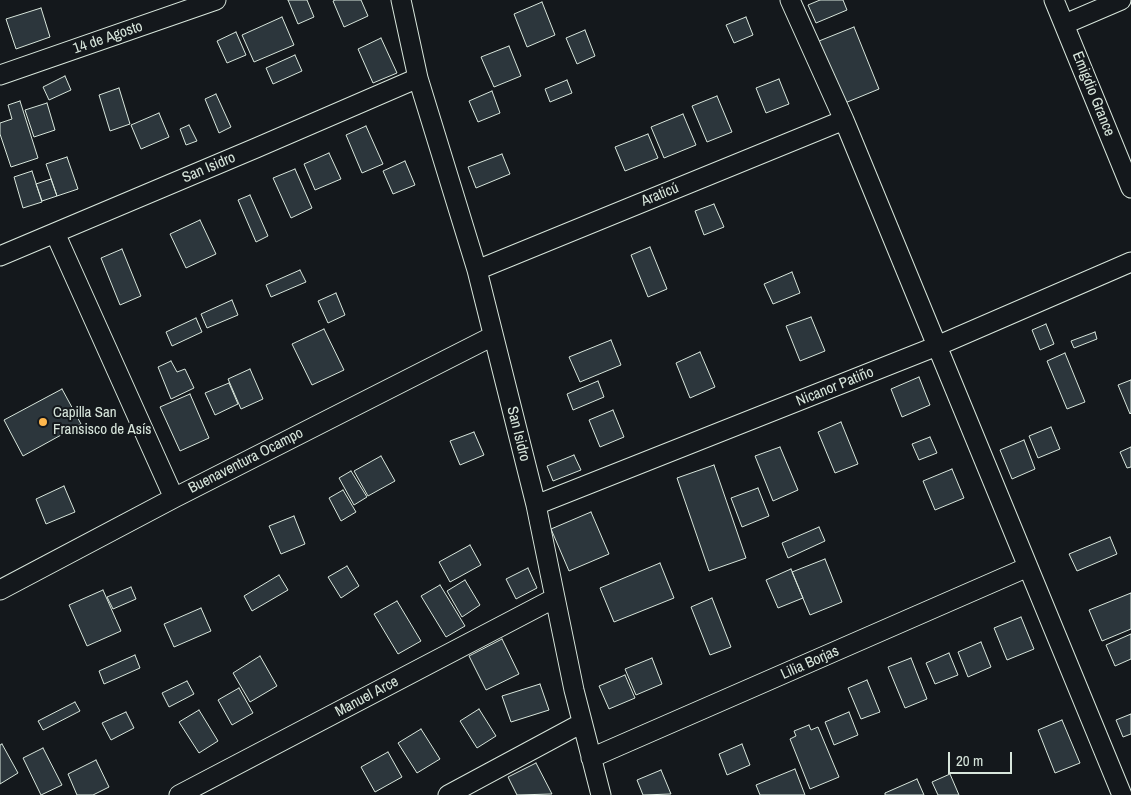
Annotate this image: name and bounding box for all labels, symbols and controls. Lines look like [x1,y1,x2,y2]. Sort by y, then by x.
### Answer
street label: 14 de Agosto [71,18,145,58]
street label: Emigdio Grance [1068,49,1118,139]
street label: San Isidro [180,149,238,187]
street label: Araticú [639,179,681,211]
street label: Nicanor Patiño [794,363,876,411]
place label: Capilla San Fransisco de Asís [53,404,151,439]
street label: San Isidro [502,405,534,463]
marker: Capilla San Fransisco de Asís [37,416,49,428]
street label: Buenaventura Ocampo [186,424,306,498]
street label: Lilia Borjas [778,642,842,684]
street label: Manuel Arce [332,673,402,721]
scale bar [951,742,1015,774]
text: 20 m [956,750,983,771]

